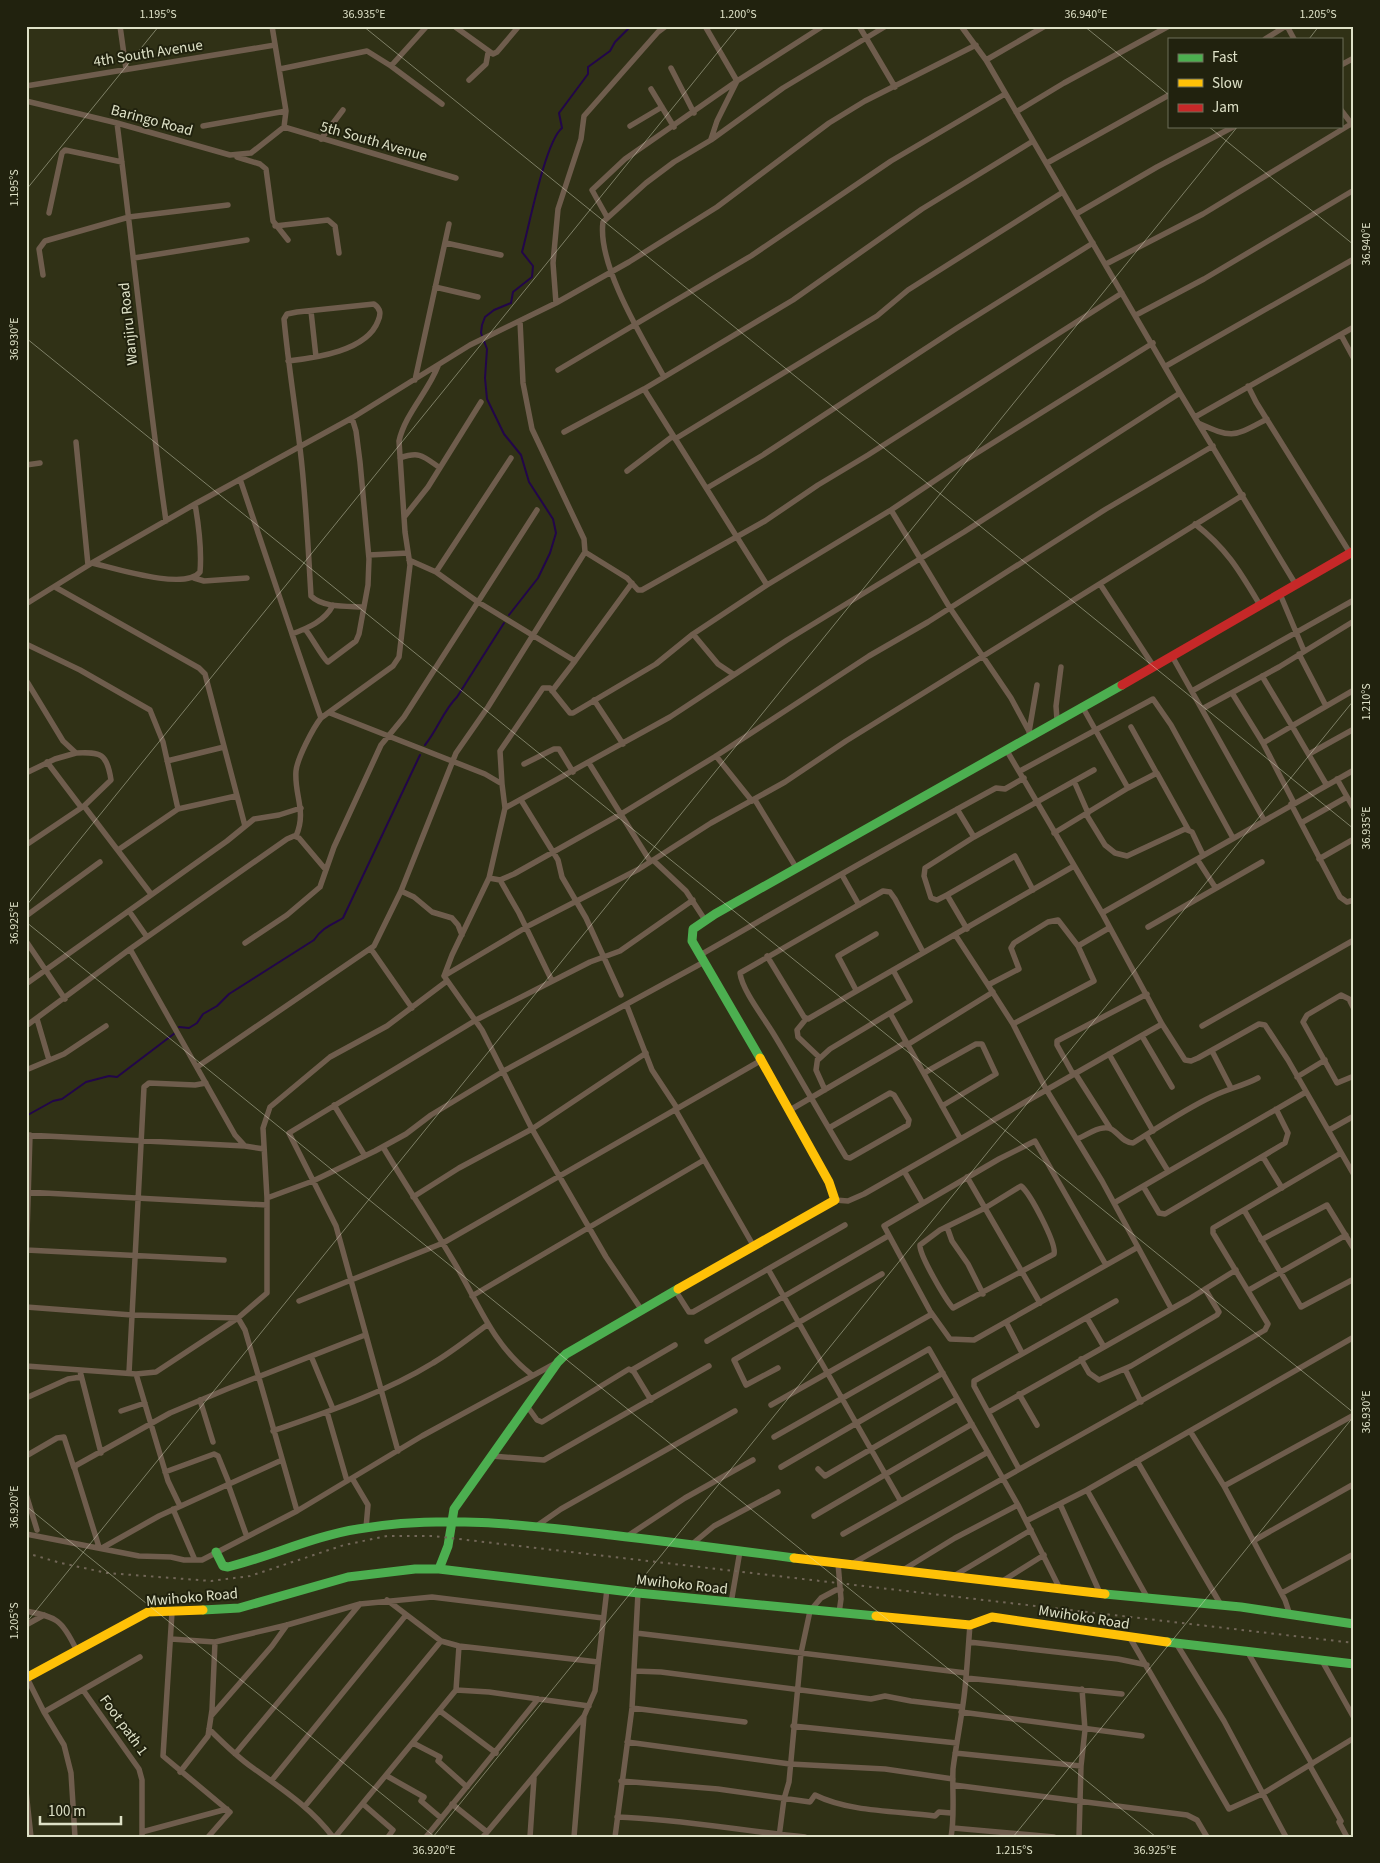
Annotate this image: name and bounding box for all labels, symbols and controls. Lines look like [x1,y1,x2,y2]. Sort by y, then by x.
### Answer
text: 1.195°S [139,6,177,23]
text: 36.935°E [342,6,386,23]
text: 1.200°S [719,6,757,23]
text: 36.940°E [1064,6,1108,23]
text: 1.205°S [1299,6,1337,23]
street label: 4th South Avenue [92,34,204,73]
legend [1168,38,1342,128]
text: Fast [1212,47,1238,68]
text: Slow [1212,73,1243,94]
text: Jam [1212,97,1239,118]
street label: Baringo Road [109,99,195,142]
street label: 5th South Avenue [318,116,430,167]
text: 1.195°S [6,169,23,207]
text: 36.940°E [1358,222,1375,266]
street label: Wanjiru Road [114,281,143,366]
text: 36.930°E [6,317,23,361]
text: 1.210°S [1358,683,1375,721]
text: 36.935°E [1358,806,1375,850]
text: 36.925°E [6,901,23,945]
text: 36.930°E [1358,1390,1375,1434]
text: 36.920°E [6,1485,23,1529]
street label: Mwihoko Road [635,1569,729,1600]
street label: Mwihoko Road [145,1583,239,1612]
street label: Mwihoko Road [1037,1600,1131,1635]
text: 1.205°S [6,1602,23,1640]
street label: Foot path 1 [94,1691,153,1760]
scale bar [40,1793,121,1825]
text: 100 m [48,1801,86,1822]
text: 36.920°E [412,1842,456,1859]
text: 1.215°S [995,1842,1033,1859]
text: 36.925°E [1133,1842,1177,1859]

